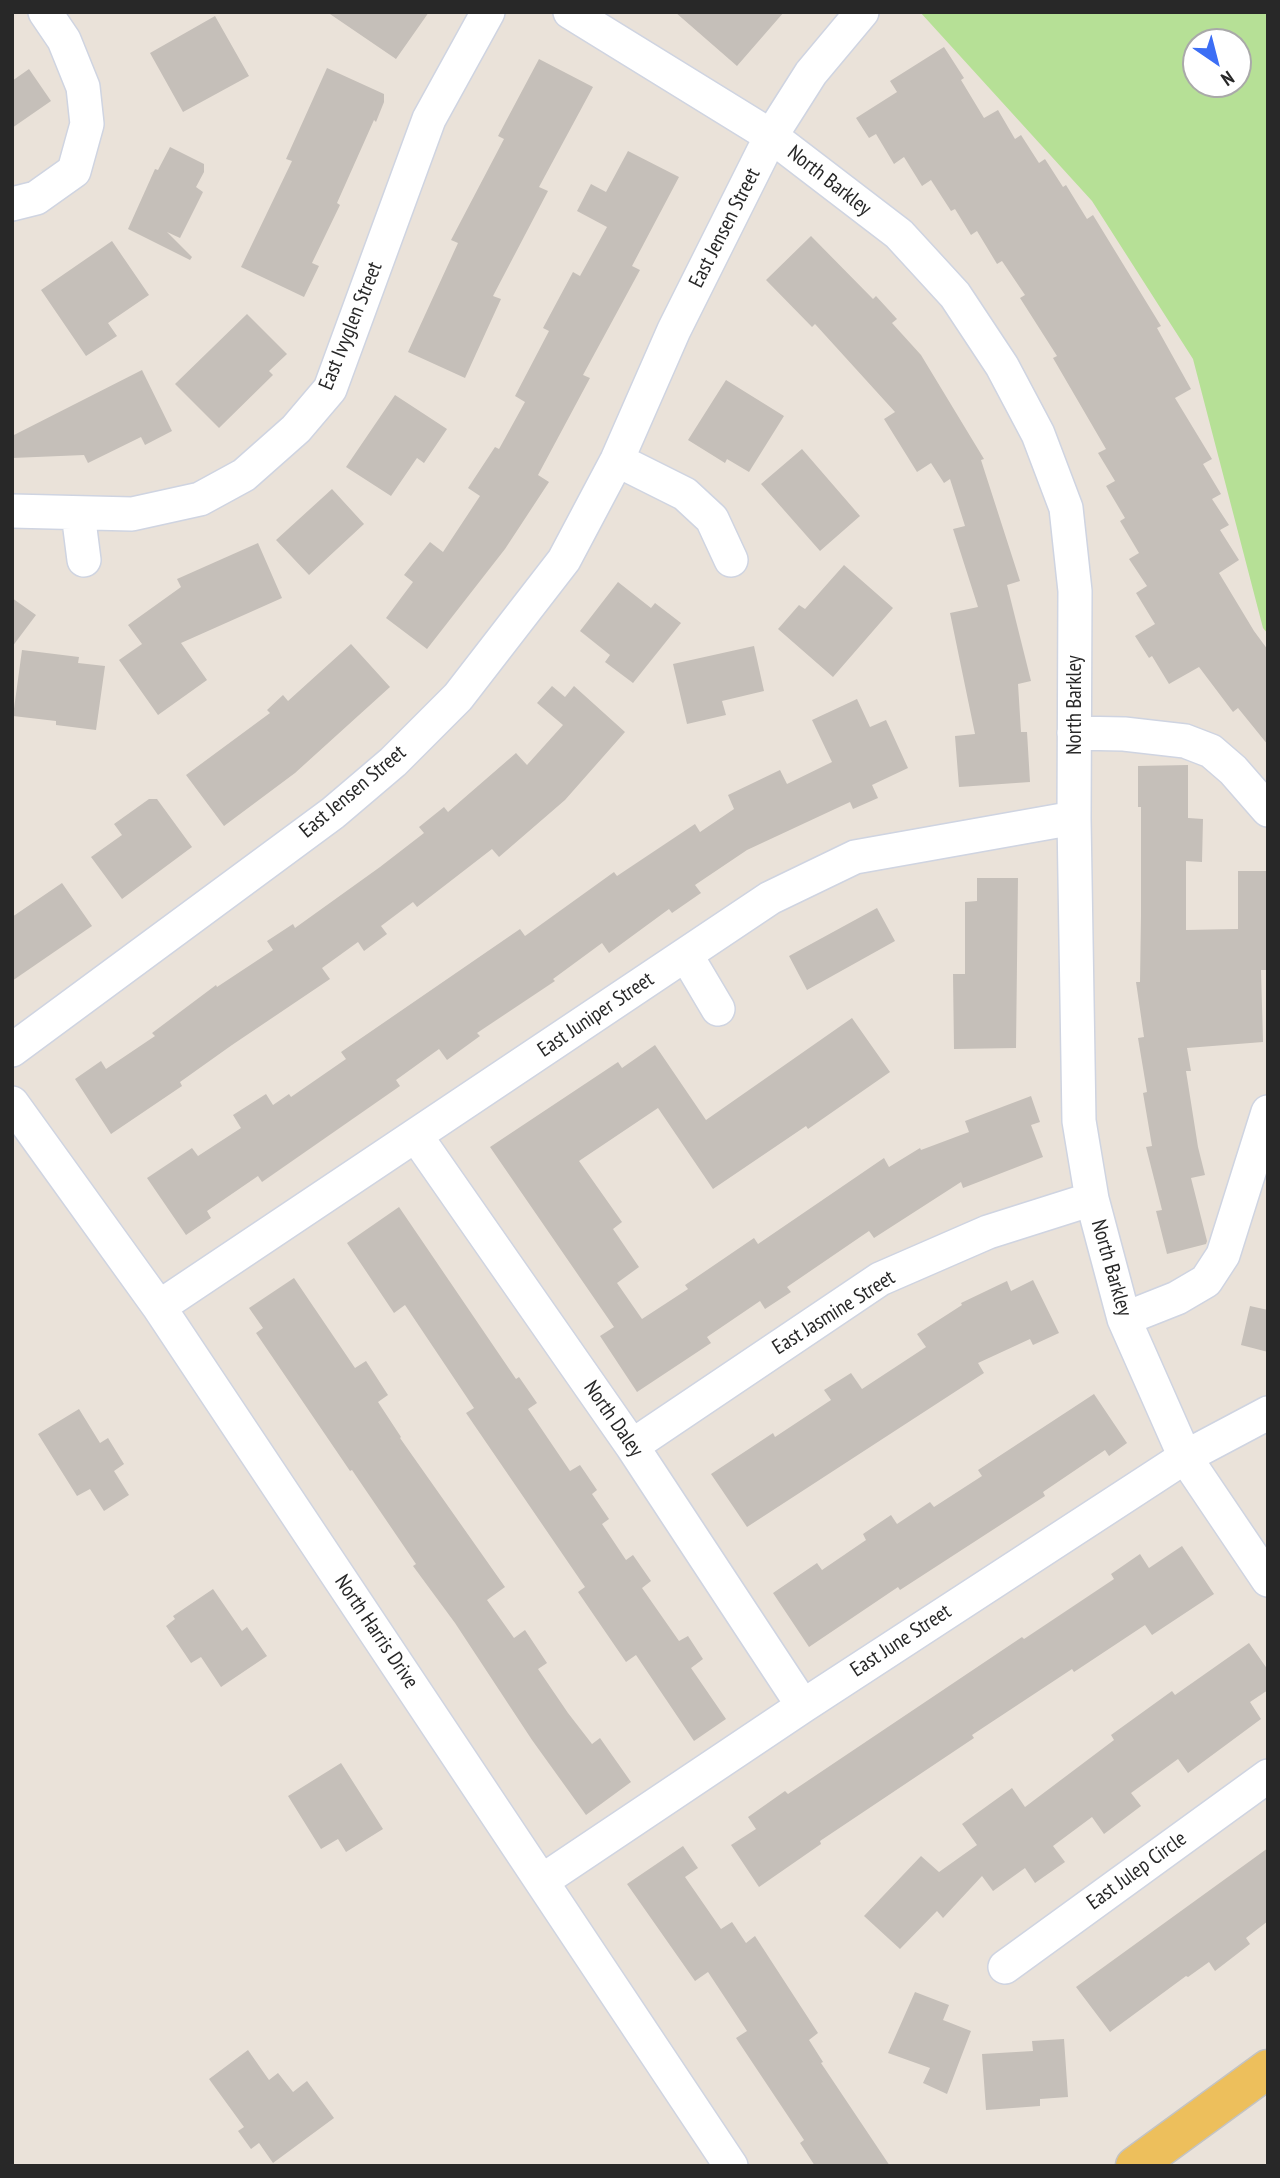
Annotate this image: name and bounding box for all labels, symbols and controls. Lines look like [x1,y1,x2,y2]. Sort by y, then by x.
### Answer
north arrow [1182,28,1252,98]
text: N [1217,66,1239,91]
street label: North Barkley [782,140,876,222]
street label: East Jensen Street [684,164,766,292]
street label: East Ivyglen Street [314,258,388,394]
street label: North Barkley [1062,655,1088,755]
street label: East Jensen Street [295,740,411,844]
street label: East Juniper Street [533,967,659,1063]
street label: North Barkley [1085,1217,1137,1319]
street label: East Jasmine Street [768,1265,900,1361]
street label: North Daley [578,1376,648,1462]
street label: North Harris Drive [329,1570,423,1694]
street label: East June Street [846,1599,956,1683]
street label: East Julep Circle [1082,1826,1192,1916]

